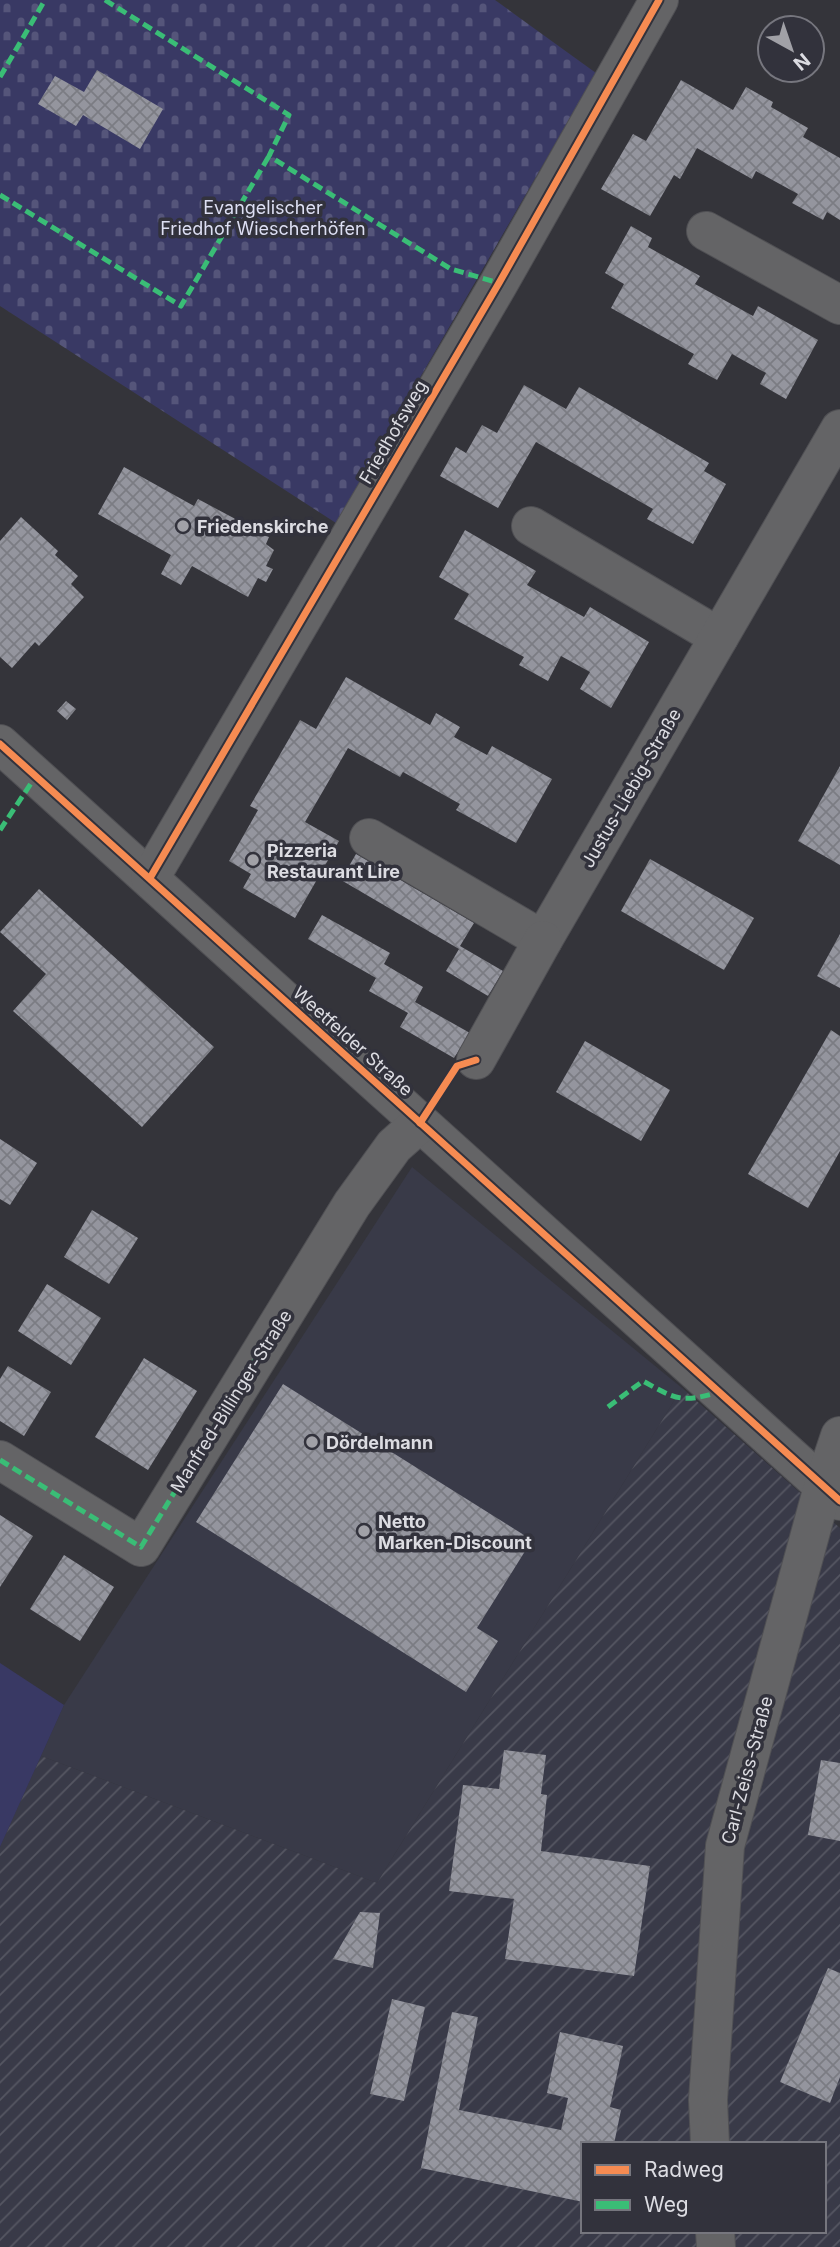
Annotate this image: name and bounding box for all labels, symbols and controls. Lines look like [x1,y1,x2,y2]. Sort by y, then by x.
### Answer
north arrow [756,14,826,84]
text: N [789,48,815,75]
park label: Evangelischer Friedhof Wiescherhöfen [160,197,366,239]
street label: Friedhofsweg [355,376,431,488]
place label: Friedenskirche [197,516,329,537]
marker: Friedenskirche [175,518,191,534]
street label: Justus-Liebig-Straße [577,705,685,871]
place label: Pizzeria Restaurant Lire [267,840,400,882]
marker: Pizzeria Restaurant Lire [245,852,261,868]
street label: Weetfelder Straße [289,982,417,1100]
street label: Manfred-Billinger-Straße [166,1306,296,1496]
place label: Dördelmann [326,1432,433,1453]
marker: Dördelmann [304,1434,320,1450]
place label: Netto Marken-Discount [378,1511,532,1553]
marker: Netto Marken-Discount [356,1523,372,1539]
street label: Carl-Zeiss-Straße [717,1694,777,1846]
legend [581,2142,826,2233]
text: Radweg [644,2157,724,2182]
text: Weg [644,2192,689,2217]

